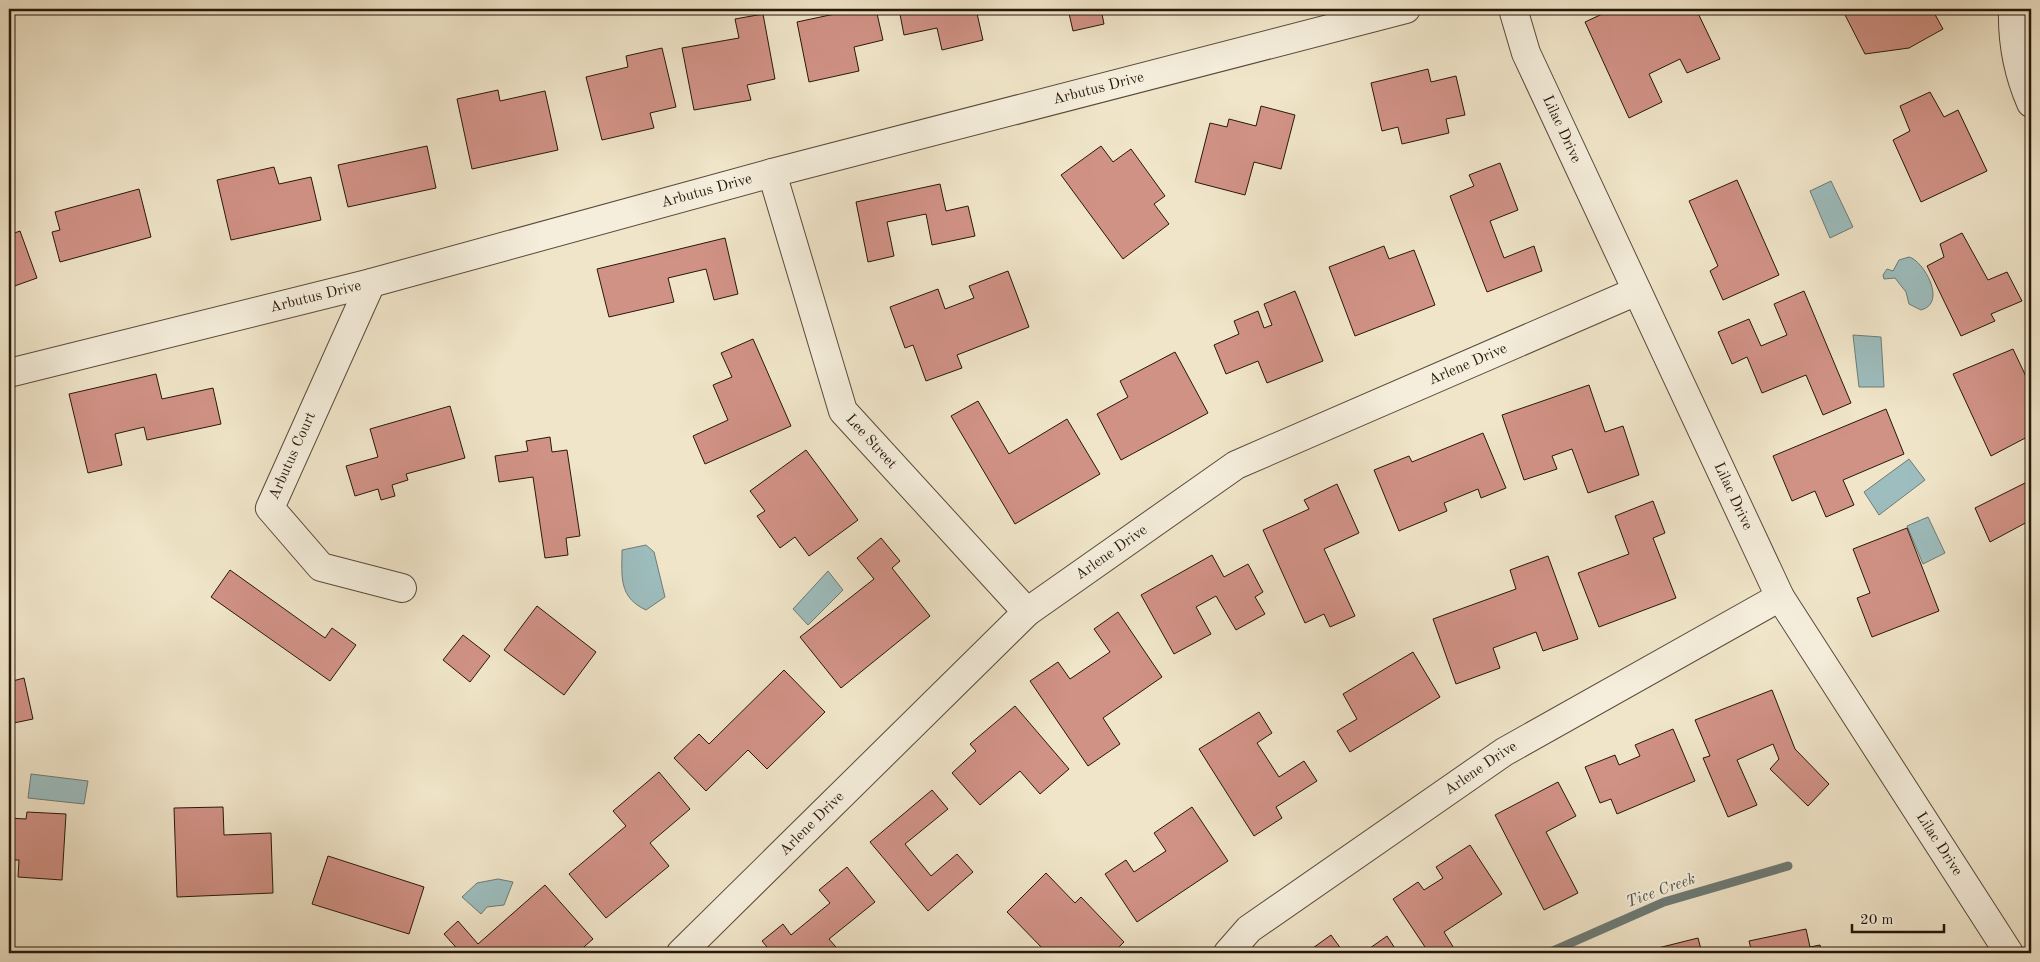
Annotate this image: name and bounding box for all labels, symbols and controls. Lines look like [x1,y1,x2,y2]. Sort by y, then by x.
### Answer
street label: Arbutus Drive [1051,70,1146,108]
street label: Lilac Drive [1539,93,1584,165]
street label: Arbutus Drive [660,171,754,211]
street label: Arbutus Drive [269,278,363,315]
street label: Arlene Drive [1426,341,1509,388]
street label: Arbutus Court [267,410,319,502]
street label: Lee Street [843,412,900,472]
street label: Lilac Drive [1711,460,1755,532]
street label: Arlene Drive [1073,522,1150,583]
street label: Arlene Drive [1442,739,1520,798]
street label: Arlene Drive [777,789,847,859]
street label: Lilac Drive [1913,810,1965,879]
water label: Tice Creek [1624,871,1698,911]
scale bar [1852,902,1945,934]
text: 20 m [1860,913,1894,928]

